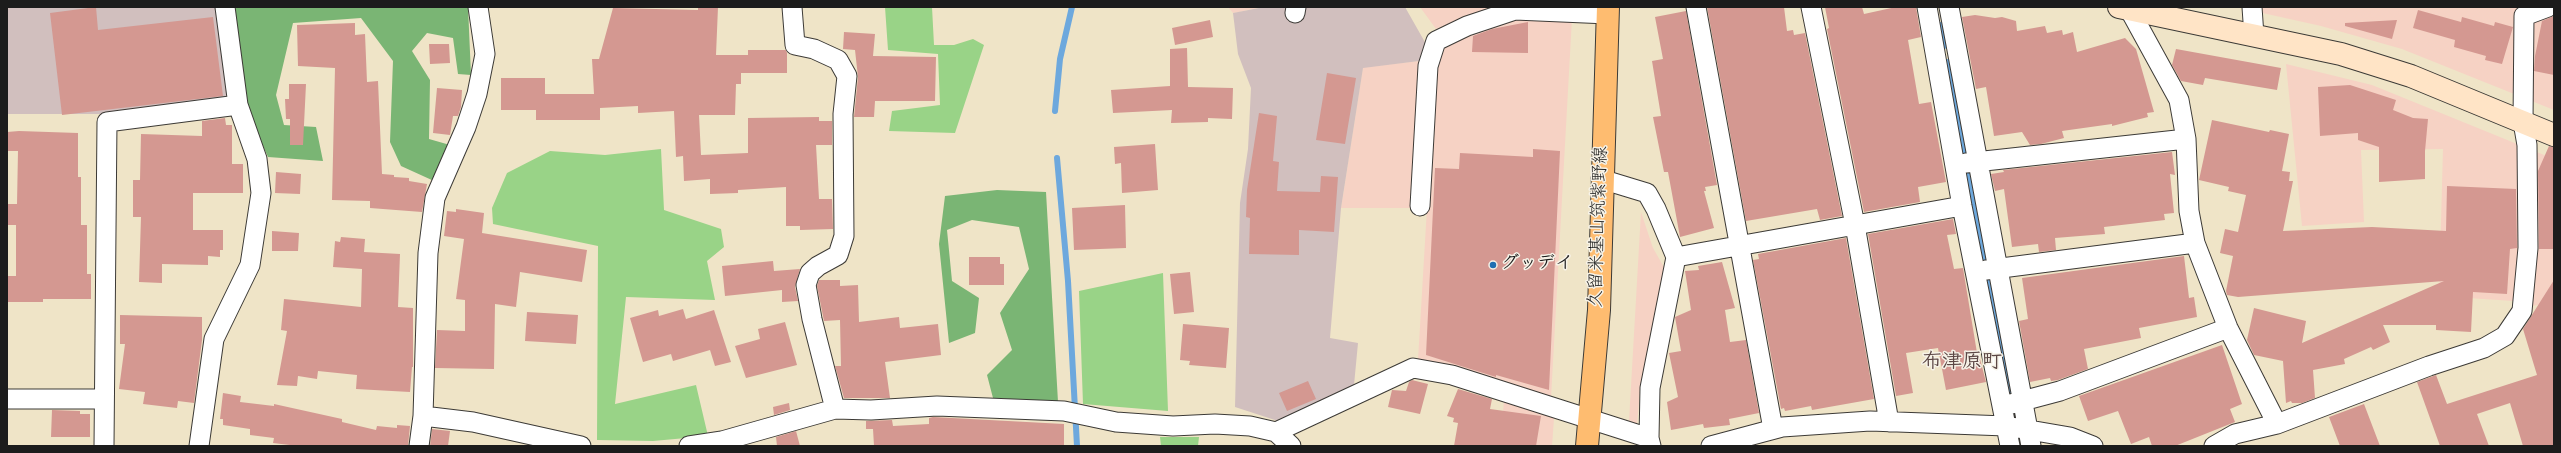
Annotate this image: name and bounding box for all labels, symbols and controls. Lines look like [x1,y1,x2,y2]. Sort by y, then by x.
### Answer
street label: 久留米基山筑紫野線 [1586,146,1614,308]
place label: グッデイ [1501,254,1573,276]
marker: グッデイ [1488,260,1498,270]
district label: 布津原町 [1922,352,2002,376]

